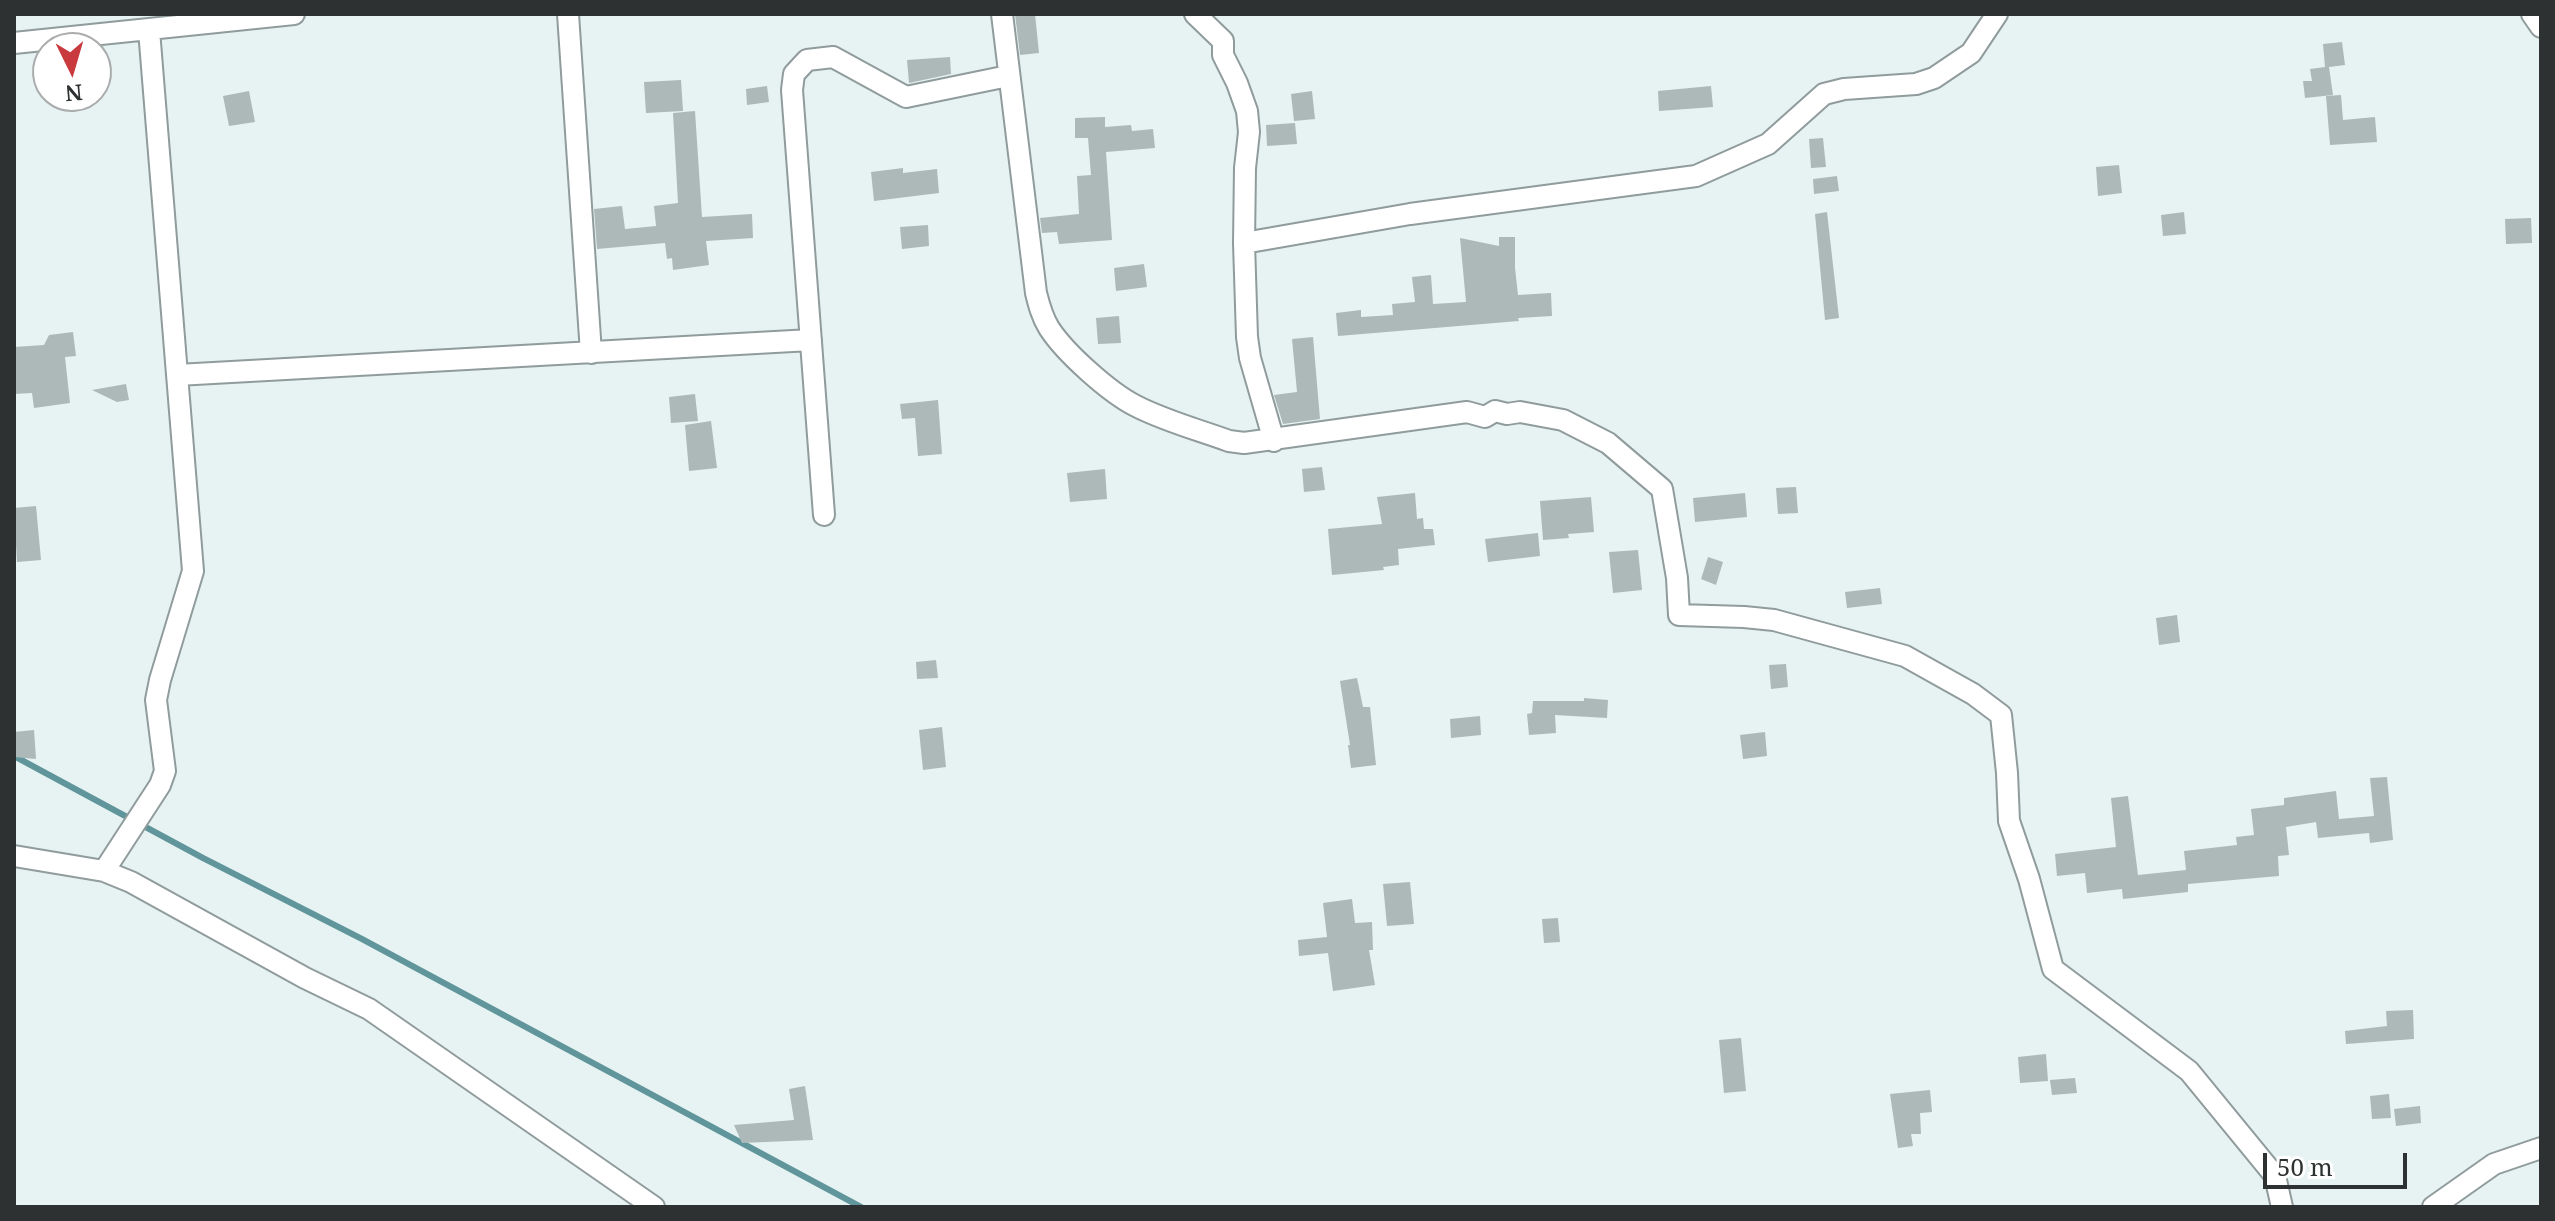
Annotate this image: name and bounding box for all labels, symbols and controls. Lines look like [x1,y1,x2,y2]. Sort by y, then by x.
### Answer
north arrow [32,32,112,112]
text: N [64,78,84,110]
scale bar [2267,1137,2411,1187]
text: 50 m [2277,1150,2333,1183]

